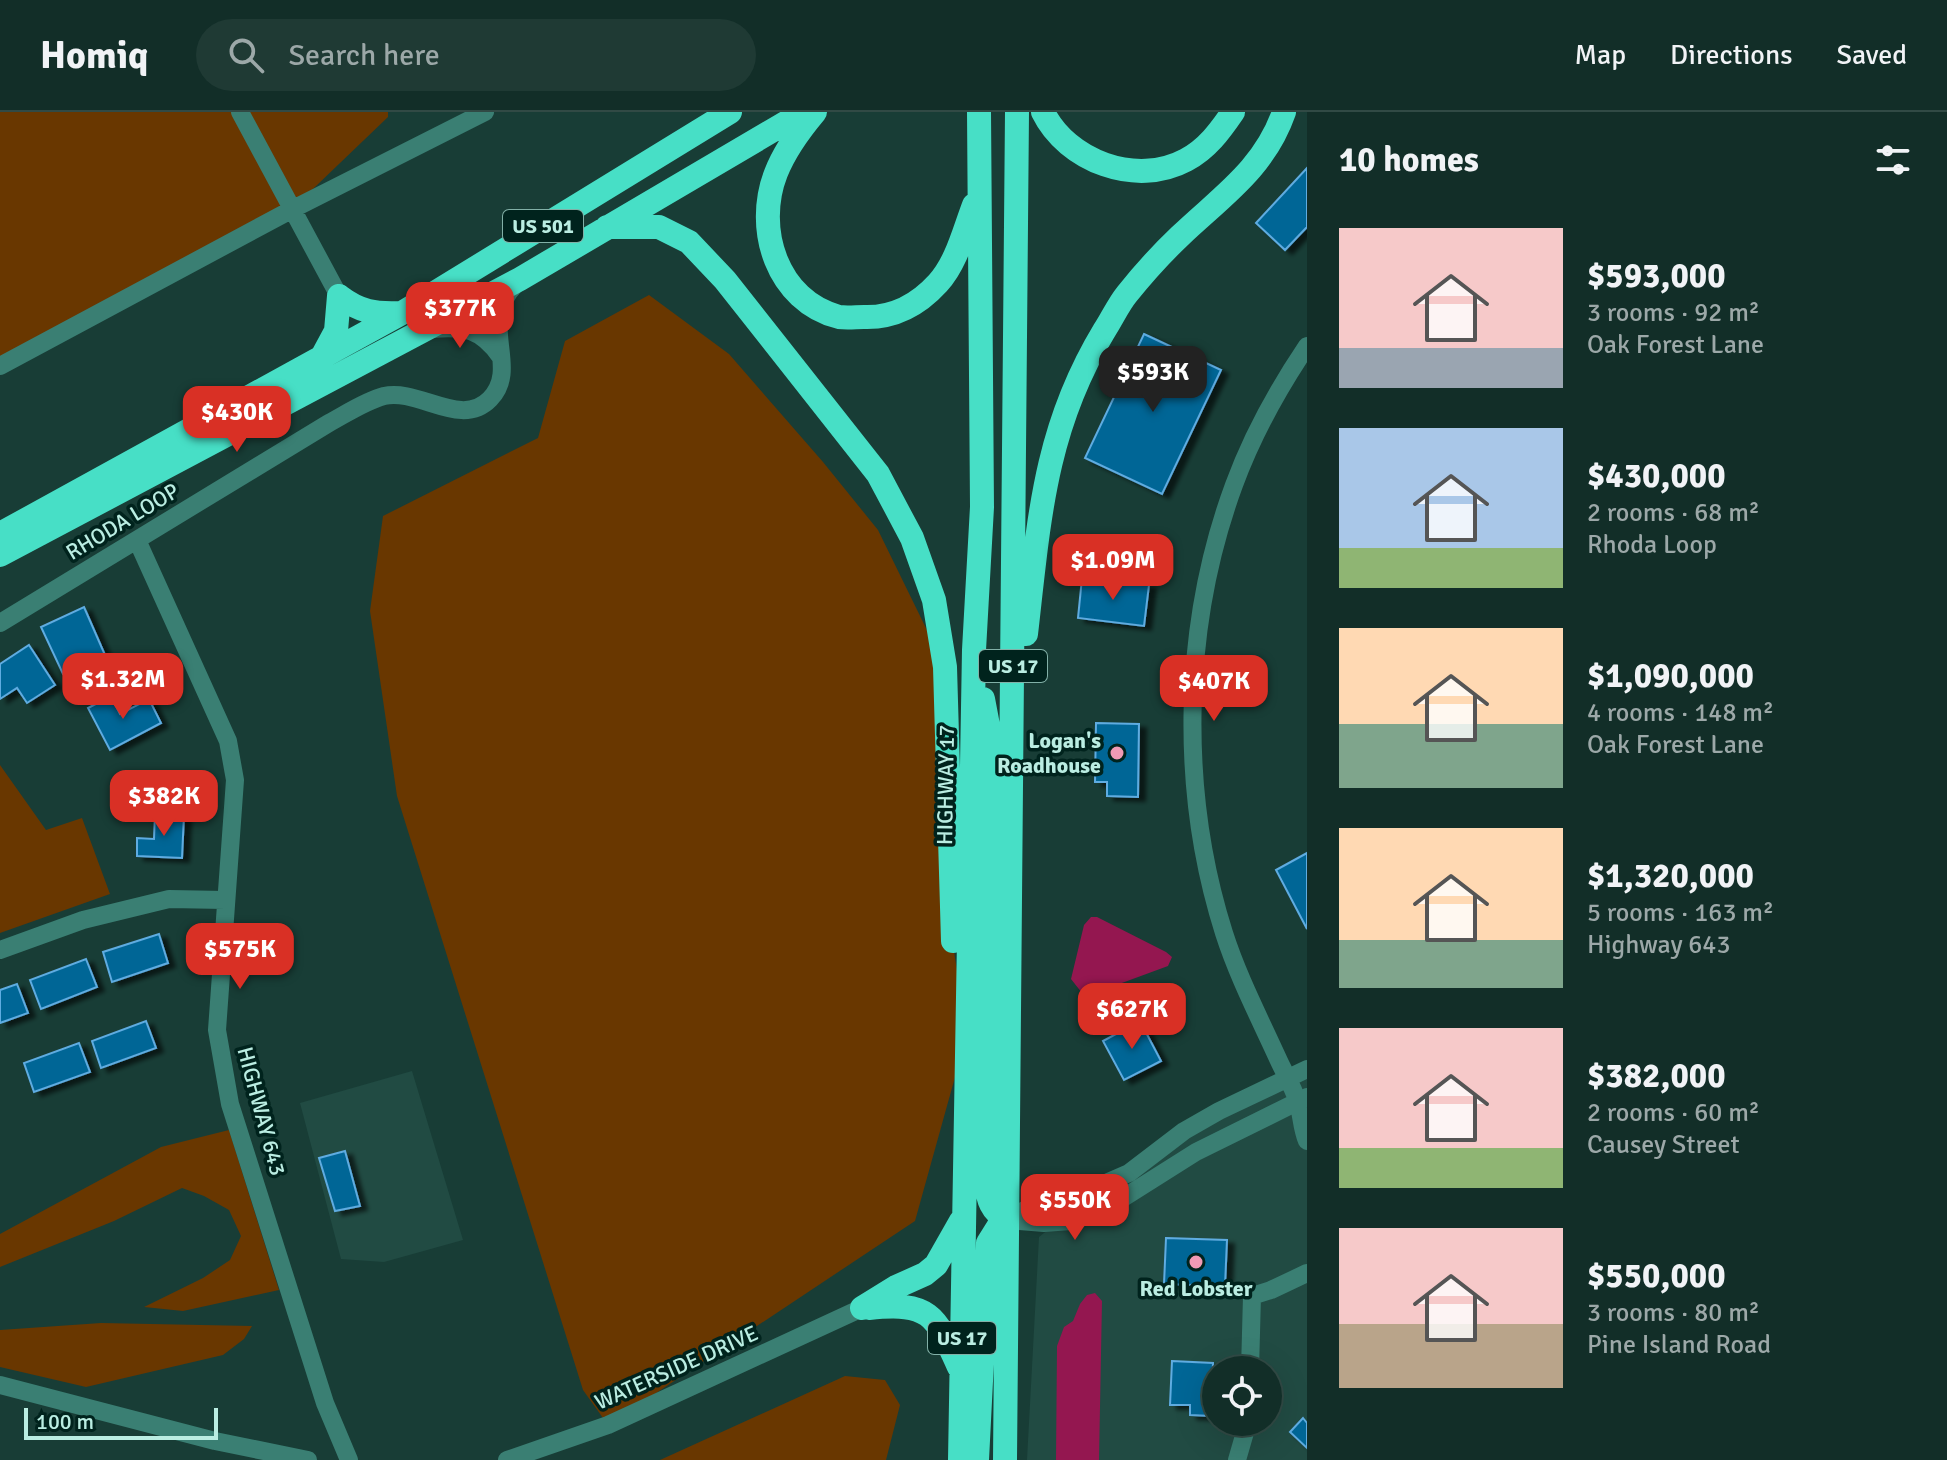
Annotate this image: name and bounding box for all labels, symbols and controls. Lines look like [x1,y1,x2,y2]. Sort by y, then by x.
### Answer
search box [196,19,756,91]
text: Homiq [40,32,148,79]
icon: search [224,33,268,77]
text: Search here [288,37,440,74]
text: Map [1574,38,1626,72]
text: Directions [1670,38,1792,72]
text: Saved [1836,38,1907,72]
icon: filters [1871,138,1915,182]
text: 10 homes [1339,139,1479,181]
road number: US 501 [503,210,583,242]
text: $593,000 [1587,255,1726,297]
icon: home [1403,260,1499,356]
pin: $377K [404,282,516,350]
text: $377K [424,292,496,324]
text: 3 rooms · 92 m² [1587,297,1760,329]
text: Oak Forest Lane [1587,329,1764,361]
pin: $593K [1097,346,1209,414]
text: $593K [1117,356,1189,388]
pin: $430K [181,386,293,454]
text: $430K [201,396,273,428]
text: $430,000 [1587,455,1726,497]
icon: home [1403,460,1499,556]
street label: RHODA LOOP [61,477,184,566]
text: 2 rooms · 68 m² [1587,497,1760,529]
text: Rhoda Loop [1587,529,1717,561]
pin: $1.09M [1048,534,1178,602]
text: $1.09M [1070,544,1156,576]
road number: US 17 [979,650,1047,682]
pin: $1.32M [58,653,188,721]
pin: $407K [1158,655,1270,723]
text: $1,090,000 [1587,655,1754,697]
icon: home [1403,660,1499,756]
text: $1.32M [80,663,166,695]
text: $407K [1178,665,1250,697]
text: 4 rooms · 148 m² [1587,697,1774,729]
street label: HIGHWAY 17 [931,725,960,845]
place label: Logan's Roadhouse [997,727,1101,779]
text: Oak Forest Lane [1587,729,1764,761]
marker: Logan's Roadhouse [1108,744,1126,762]
pin: $382K [108,770,220,838]
text: $382K [128,780,200,812]
text: $1,320,000 [1587,855,1754,897]
icon: home [1403,860,1499,956]
text: 5 rooms · 163 m² [1587,897,1774,929]
pin: $575K [184,923,296,991]
text: Highway 643 [1587,929,1730,961]
text: $575K [204,933,276,965]
pin: $627K [1076,983,1188,1051]
text: $627K [1096,993,1168,1025]
street label: HIGHWAY 643 [231,1044,292,1178]
text: $382,000 [1587,1055,1726,1097]
icon: home [1403,1060,1499,1156]
text: 2 rooms · 60 m² [1587,1097,1760,1129]
text: Causey Street [1587,1129,1740,1161]
pin: $550K [1019,1174,1131,1242]
text: $550K [1039,1184,1111,1216]
marker: Red Lobster [1187,1253,1205,1271]
text: $550,000 [1587,1255,1726,1297]
icon: home [1403,1260,1499,1356]
place label: Red Lobster [1140,1275,1253,1302]
text: 3 rooms · 80 m² [1587,1297,1760,1329]
street label: WATERSIDE DRIVE [590,1319,762,1416]
road number: US 17 [928,1322,996,1354]
text: Pine Island Road [1587,1329,1771,1361]
map controls [1202,1356,1282,1436]
button: locate [1202,1356,1282,1436]
scale bar [24,1404,218,1440]
text: 100 m [36,1408,94,1435]

